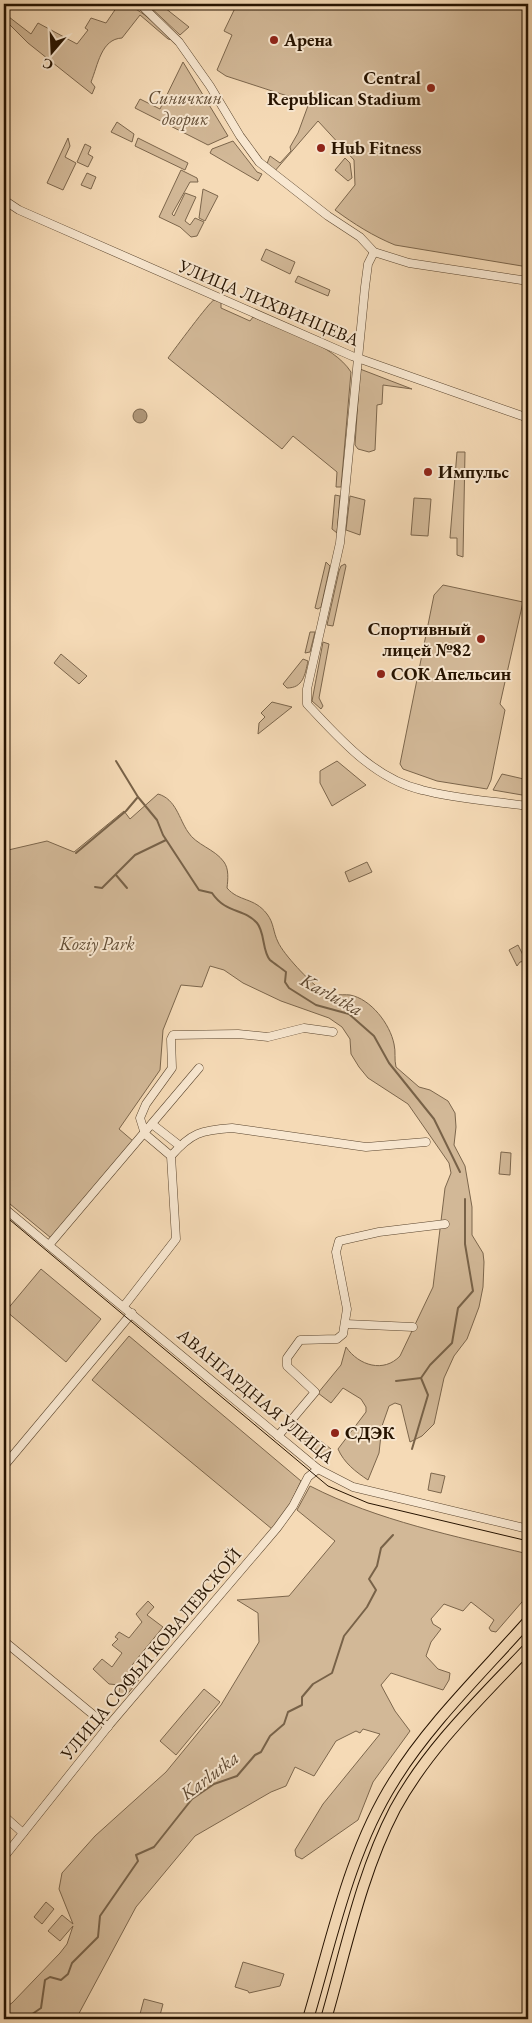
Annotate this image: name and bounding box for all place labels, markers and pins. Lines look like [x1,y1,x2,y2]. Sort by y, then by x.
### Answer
place label: Арена [283,28,333,51]
marker: Арена [268,34,280,46]
place label: Central Republican Stadium [267,66,421,110]
marker: Central Republican Stadium [425,82,437,94]
place label: Hub Fitness [331,136,422,159]
marker: Hub Fitness [315,142,327,154]
place label: Импульс [438,460,509,483]
marker: Импульс [422,466,434,478]
place label: Спортивный лицей №82 [368,617,471,661]
marker: Спортивный лицей №82 [475,633,487,645]
place label: СОК Апельсин [391,662,512,685]
marker: СОК Апельсин [375,668,387,680]
place label: СДЭК [345,1421,395,1444]
marker: СДЭК [329,1427,341,1439]

